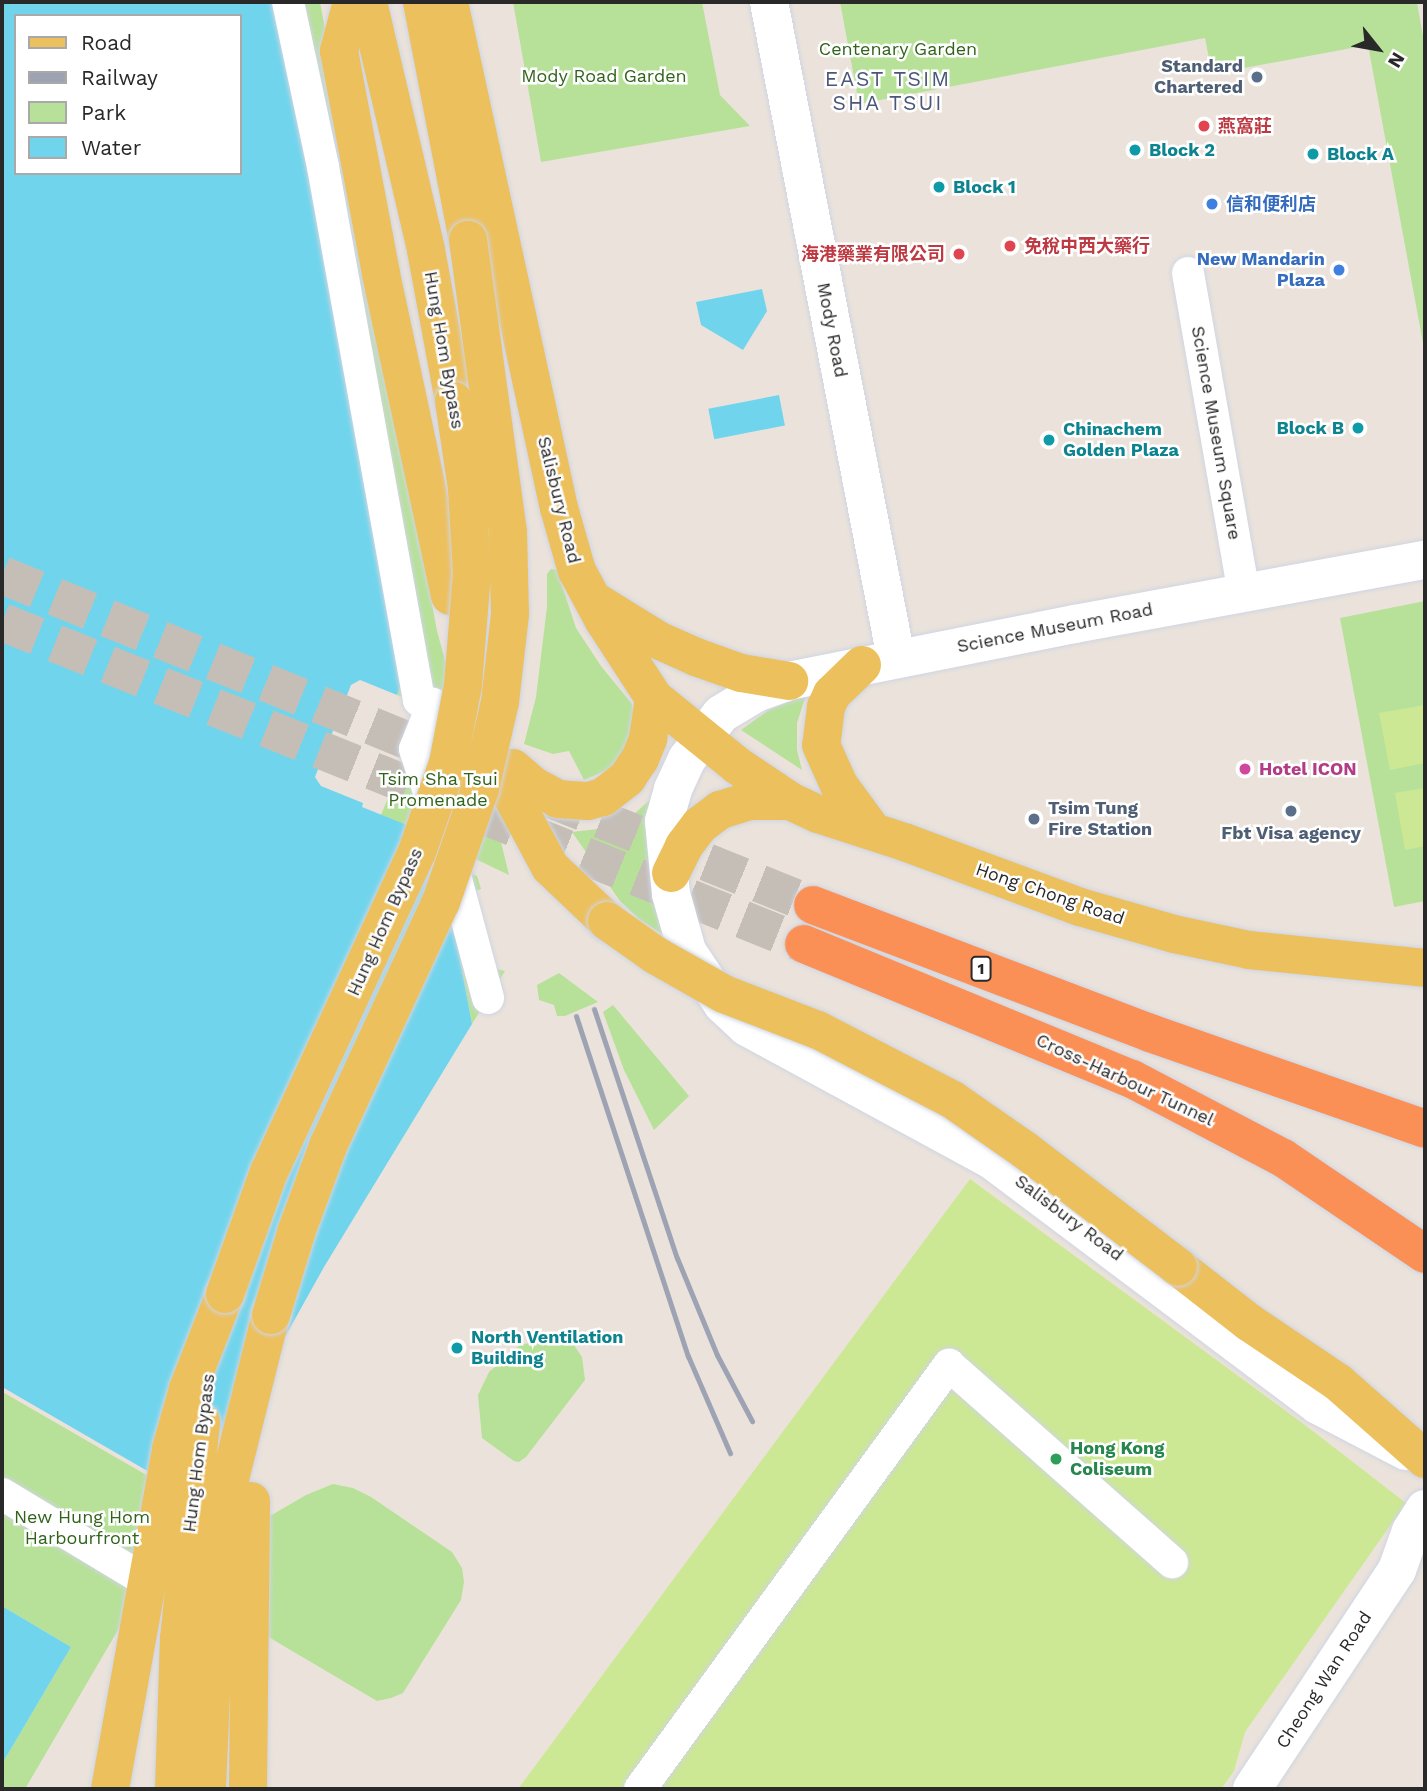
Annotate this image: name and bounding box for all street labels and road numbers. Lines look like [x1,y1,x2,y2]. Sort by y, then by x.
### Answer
street label: Hung Hom Bypass [420,269,468,431]
street label: Mody Road [812,280,852,380]
street label: Science Museum Square [1187,324,1245,542]
street label: Salisbury Road [533,434,585,566]
street label: Science Museum Road [955,598,1155,658]
street label: Hung Hom Bypass [343,845,427,999]
street label: Hong Chong Road [973,858,1127,930]
road number: 1 [970,956,992,981]
street label: Cross-Harbour Tunnel [1032,1029,1218,1131]
street label: Salisbury Road [1010,1170,1128,1266]
street label: Hung Hom Bypass [179,1372,219,1534]
street label: Cheong Wan Road [1272,1607,1376,1753]

